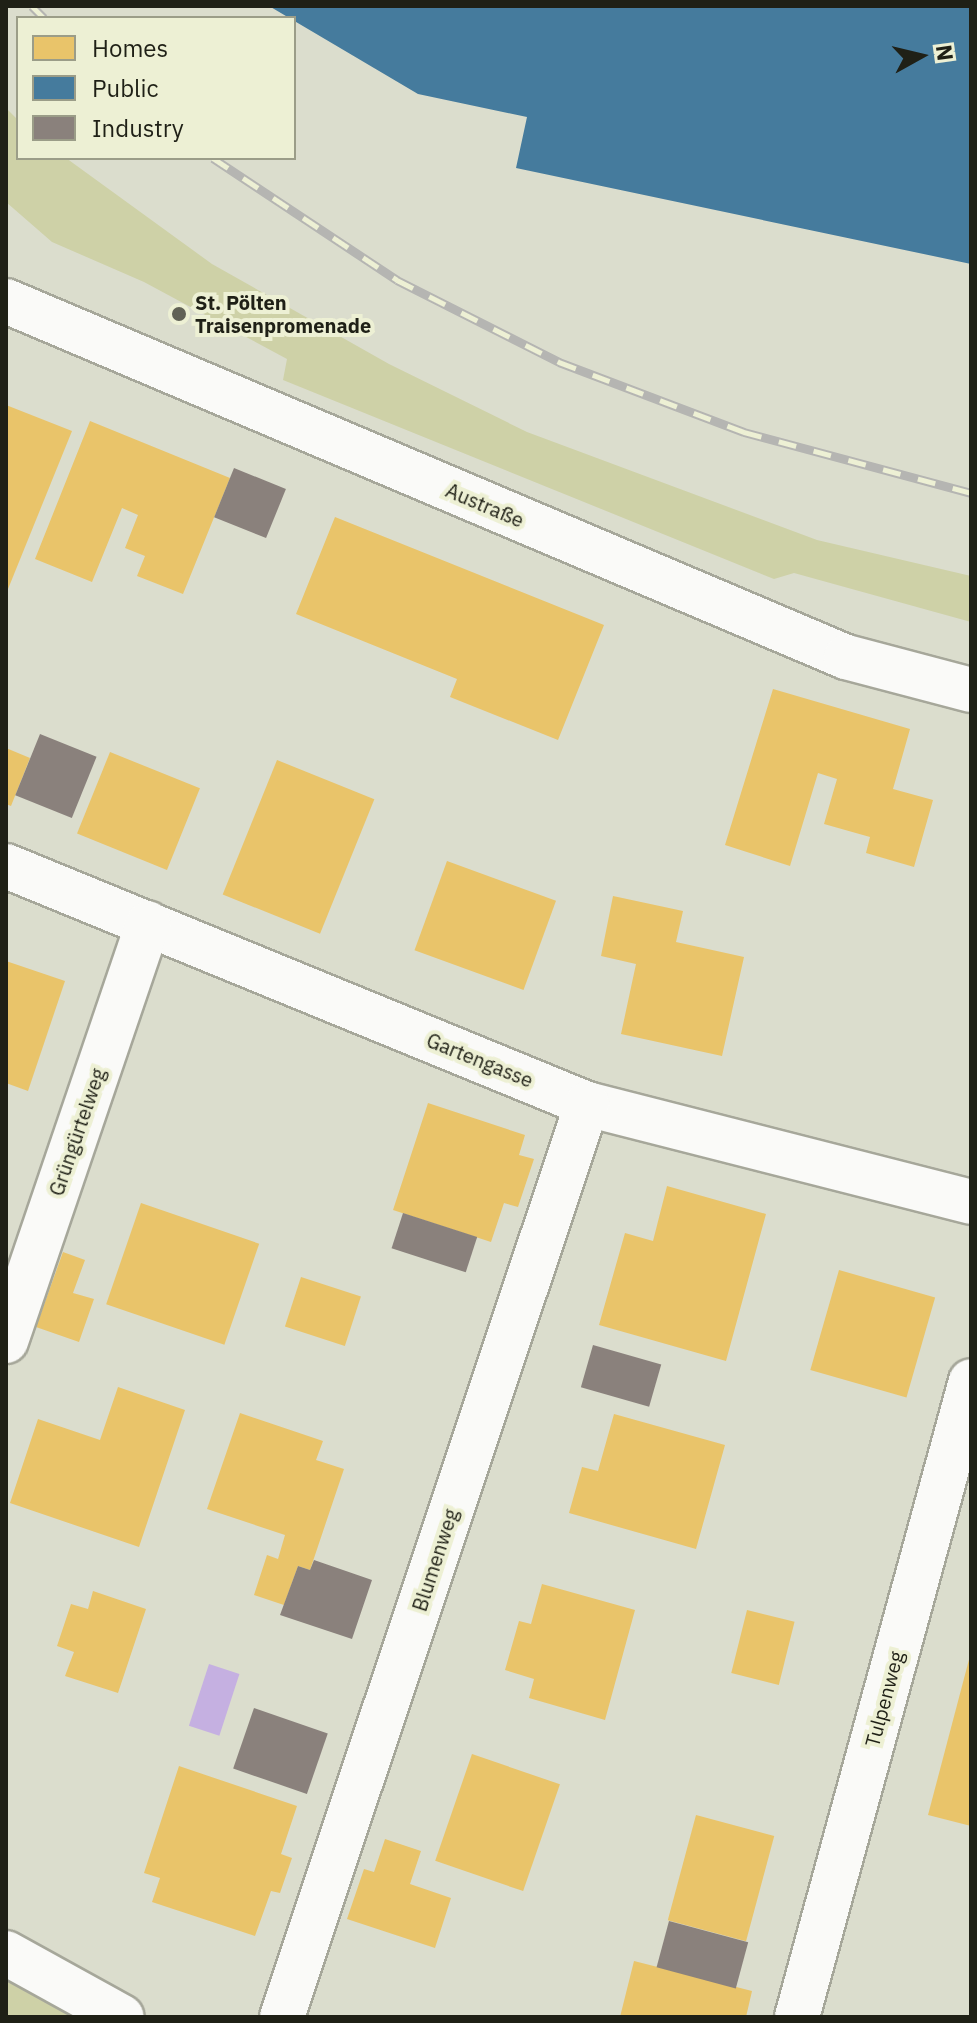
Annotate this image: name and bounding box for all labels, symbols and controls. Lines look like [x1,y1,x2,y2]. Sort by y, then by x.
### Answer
legend [16,16,296,160]
north arrow [881,16,961,96]
text: Homes [92,32,168,64]
text: N [930,43,961,62]
text: Public [92,72,159,104]
text: Industry [92,112,184,144]
place label: St. Pölten Traisenpromenade [195,290,371,337]
marker: St. Pölten Traisenpromenade [170,305,188,323]
street label: Austraße [442,478,528,532]
street label: Gartengasse [423,1028,537,1092]
street label: Grüngürtelweg [44,1065,110,1199]
street label: Blumenweg [407,1506,463,1614]
street label: Tulpenweg [860,1649,908,1749]

